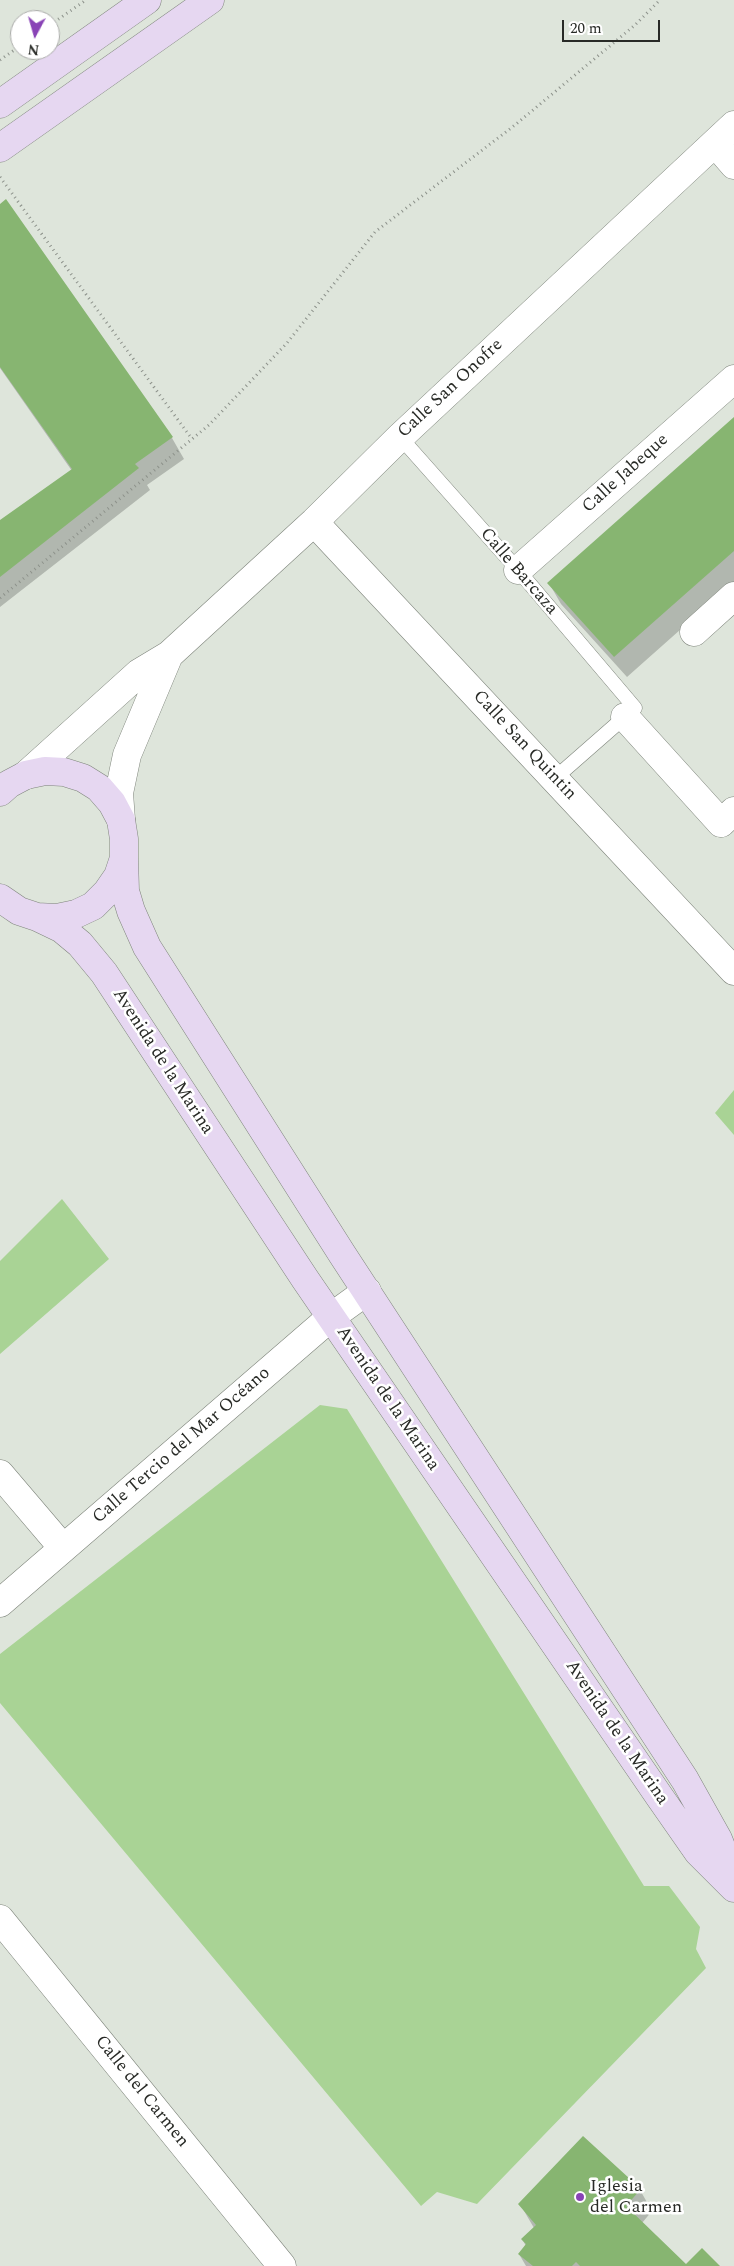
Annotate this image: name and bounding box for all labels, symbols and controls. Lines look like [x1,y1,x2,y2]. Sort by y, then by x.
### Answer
north arrow [10,10,60,60]
scale bar [564,10,662,42]
text: 20 m [570,17,602,40]
text: N [27,38,40,60]
street label: Calle San Onofre [394,335,508,443]
street label: Calle Jabeque [578,430,674,518]
street label: Calle Barcaza [474,524,562,620]
street label: Calle San Quintin [468,687,580,805]
street label: Avenida de la Marina [107,985,217,1139]
street label: Avenida de la Marina [331,1323,443,1475]
street label: Calle Tercio del Mar Océano [89,1363,275,1529]
street label: Avenida de la Marina [560,1657,672,1809]
street label: Calle del Carmen [89,2032,193,2152]
place label: Iglesia del Carmen [590,2176,682,2218]
marker: Iglesia del Carmen [574,2191,586,2203]

